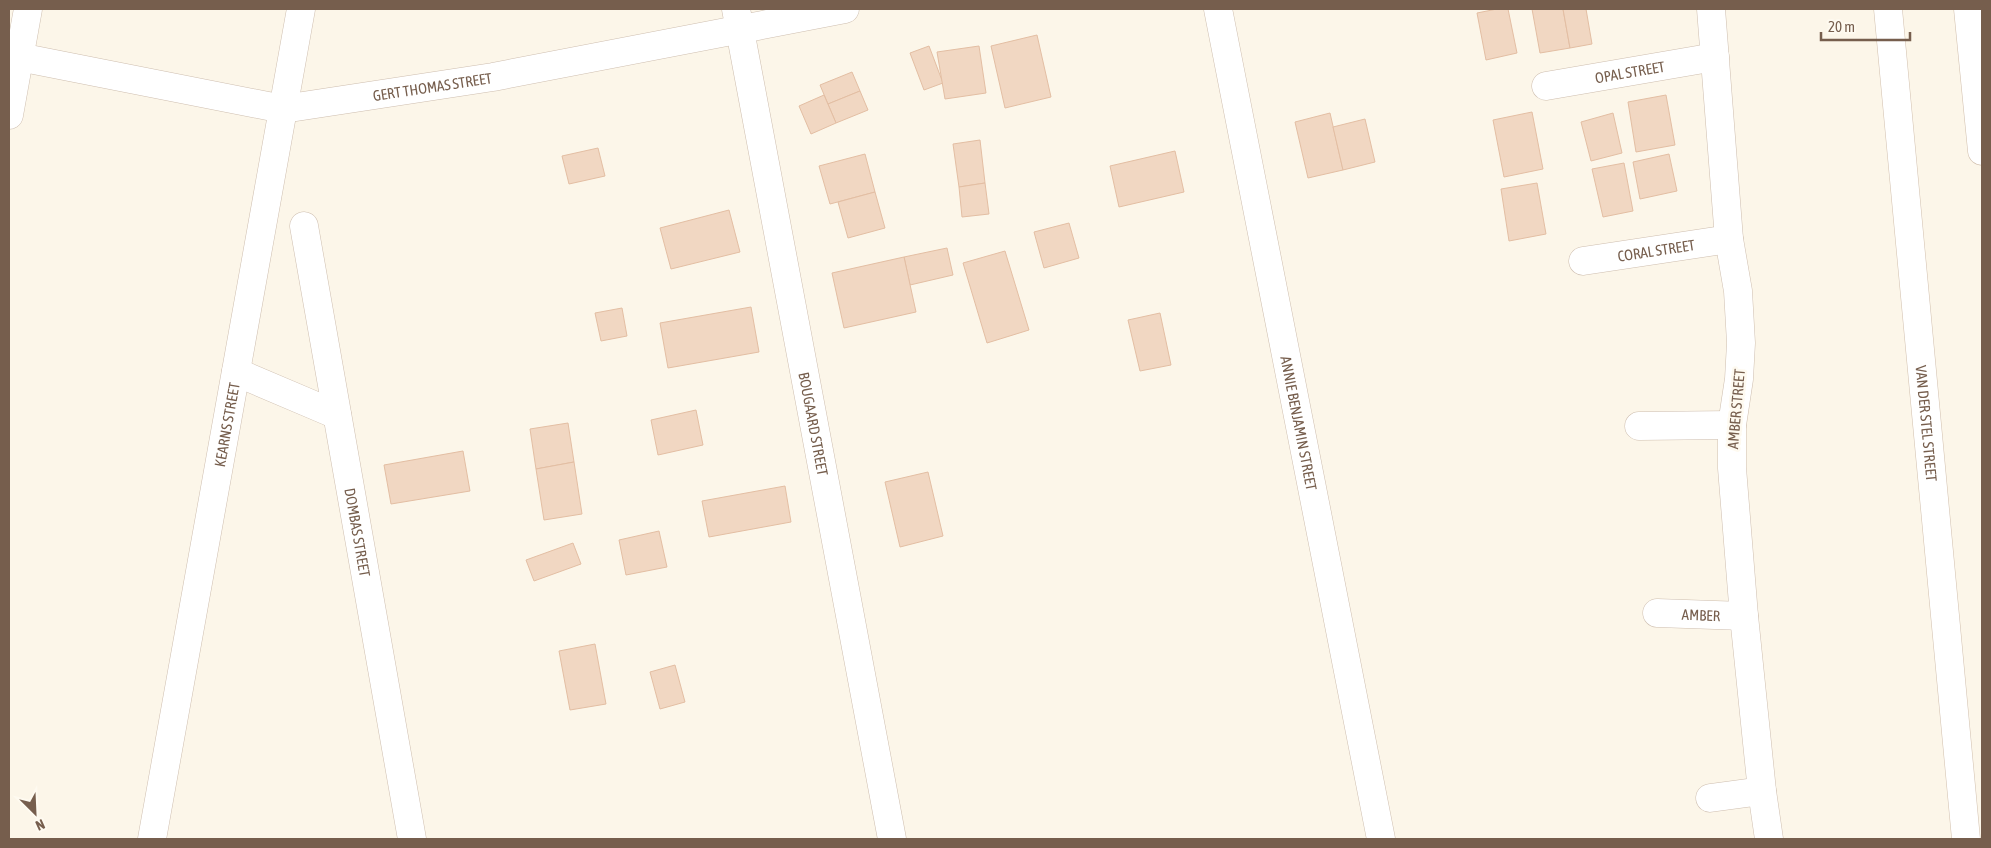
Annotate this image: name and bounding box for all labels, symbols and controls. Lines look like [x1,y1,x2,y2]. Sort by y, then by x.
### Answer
scale bar [1821,10,1910,42]
text: 20 m [1828,18,1855,35]
street label: OPAL STREET [1594,57,1666,86]
street label: GERT THOMAS STREET [372,69,493,104]
street label: CORAL STREET [1616,236,1696,264]
street label: ANNIE BENJAMIN STREET [1278,354,1321,492]
street label: VAN DER STEL STREET [1913,364,1941,482]
street label: AMBER STREET [1724,368,1748,450]
street label: BOUGAARD STREET [796,370,832,477]
street label: KEARNS STREET [210,381,242,468]
street label: DOMBAS STREET [342,487,374,578]
street label: AMBER [1681,605,1721,624]
north arrow [10,788,60,838]
text: N [33,816,47,834]

